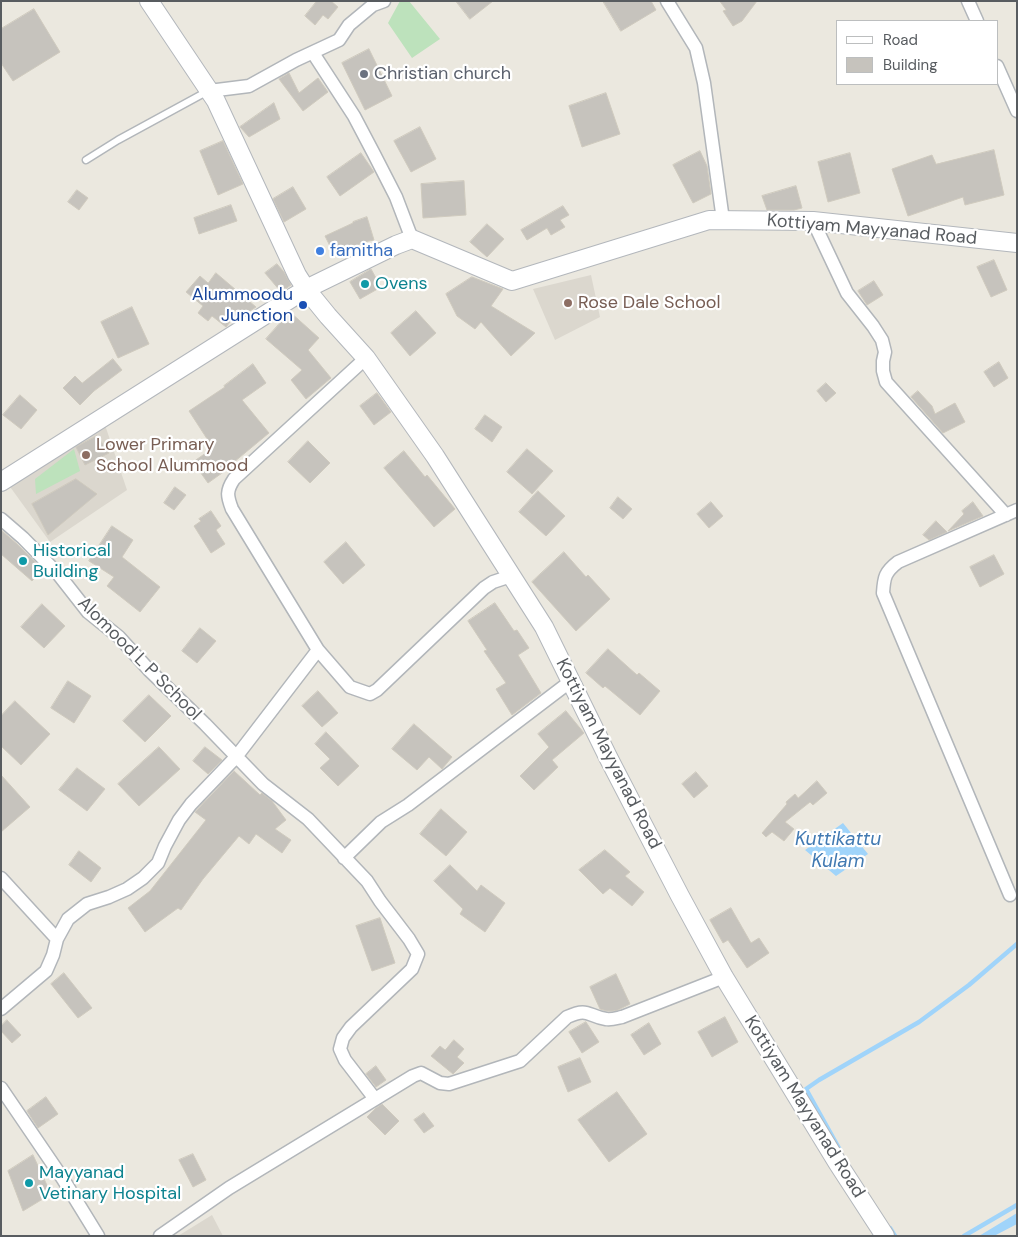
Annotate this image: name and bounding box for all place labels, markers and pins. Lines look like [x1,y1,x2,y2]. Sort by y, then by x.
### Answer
place label: Christian church [374,63,511,85]
marker: Christian church [358,68,370,80]
place label: famitha [330,240,393,262]
marker: famitha [314,245,326,257]
place label: Ovens [375,273,428,295]
marker: Ovens [359,278,371,290]
place label: Alummoodu Junction [192,284,293,326]
place label: Rose Dale School [578,292,721,314]
marker: Rose Dale School [562,297,574,309]
marker: Alummoodu Junction [297,299,309,311]
place label: Lower Primary School Alummood [96,434,248,476]
marker: Lower Primary School Alummood [80,449,92,461]
place label: Historical Building [33,540,111,582]
marker: Historical Building [17,555,29,567]
place label: Mayyanad Vetinary Hospital [39,1162,181,1204]
marker: Mayyanad Vetinary Hospital [23,1177,35,1189]

